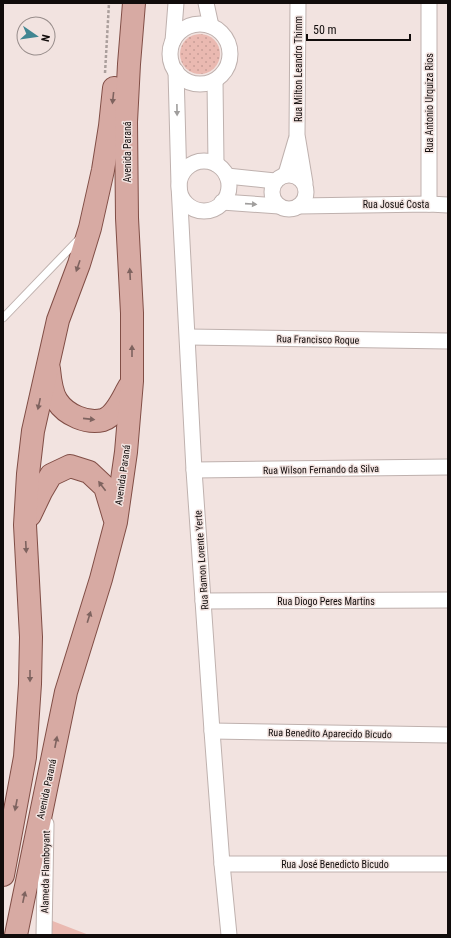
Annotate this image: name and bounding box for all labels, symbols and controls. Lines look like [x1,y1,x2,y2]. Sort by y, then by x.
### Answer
north arrow [16,16,56,56]
street label: Rua Milton Leandro Thimm [293,16,304,122]
scale bar [307,16,410,42]
text: 50 m [313,23,337,37]
text: N [38,33,52,43]
street label: Rua Antonio Urquiza Rios [424,53,435,153]
one-way arrow [109,92,116,104]
one-way arrow [174,104,180,117]
street label: Avenida Paraná [122,121,133,183]
street label: Rua Josué Costa [363,199,429,210]
one-way arrow [245,200,257,207]
one-way arrow [74,260,80,272]
one-way arrow [127,267,133,280]
street label: Rua Francisco Roque [277,333,360,346]
one-way arrow [129,344,135,357]
one-way arrow [35,398,41,410]
one-way arrow [82,416,95,423]
street label: Avenida Paraná [113,444,132,506]
street label: Rua Wilson Fernando da Silva [263,463,379,476]
one-way arrow [98,480,106,491]
street label: Rua Ramon Lorente Yerte [193,510,210,610]
one-way arrow [23,541,30,553]
street label: Rua Diogo Peres Martins [277,596,375,607]
one-way arrow [86,610,92,622]
one-way arrow [27,670,33,683]
street label: Rua Benedito Aparecido Bicudo [268,727,392,740]
one-way arrow [53,736,59,748]
street label: Avenida Paraná [35,758,58,820]
one-way arrow [13,799,19,811]
street label: Alameda Flamboyant [39,830,52,914]
street label: Rua José Benedicto Bicudo [281,859,389,870]
one-way arrow [21,891,27,903]

